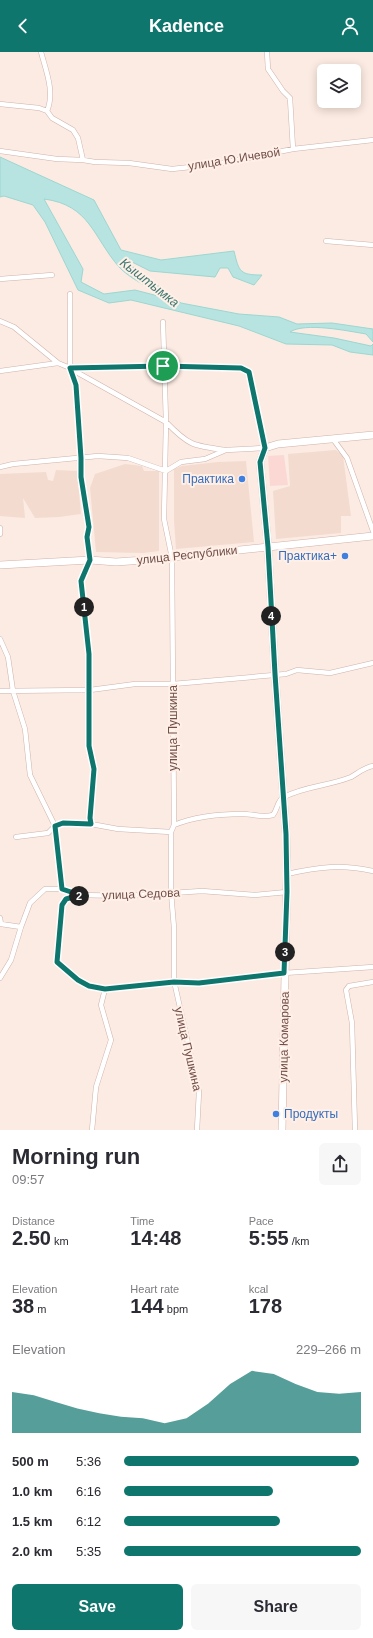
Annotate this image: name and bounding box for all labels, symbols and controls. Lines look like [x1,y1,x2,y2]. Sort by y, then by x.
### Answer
icon: back [12,15,34,37]
icon: person [339,15,361,37]
text: Kadence [149,16,224,36]
map controls [317,64,361,108]
button: layers [317,64,361,108]
street label: улица Ю.Ичевой [187,145,281,173]
water label: Кыштымка [117,255,182,310]
pin [146,349,180,383]
icon: arrive [152,355,174,377]
place label: Практика [182,472,234,486]
marker: Практика [237,474,247,484]
street label: улица Республики [136,543,238,567]
place label: Практика+ [278,549,337,563]
marker: Практика+ [340,551,350,561]
pin: 1 [74,597,94,617]
text: 1 [81,601,87,613]
pin: 4 [261,606,281,626]
text: 4 [268,610,274,622]
street label: улица Пушкина [166,685,180,771]
pin: 2 [69,886,89,906]
street label: улица Седова [102,886,181,902]
text: 2 [76,890,82,902]
pin: 3 [275,942,295,962]
text: 3 [282,946,288,958]
street label: улица Комарова [276,991,292,1083]
street label: улица Пушкина [172,1006,205,1093]
place label: Продукты [284,1107,338,1121]
marker: Продукты [271,1109,281,1119]
button: share [319,1143,361,1185]
text: Morning run [12,1144,140,1169]
text: 09:57 [12,1172,45,1187]
text: Distance [12,1215,55,1227]
text: Time [130,1215,154,1227]
text: Pace [249,1215,274,1227]
text: 2.50 [12,1227,51,1249]
text: 14:48 [130,1227,181,1249]
text: 5:55 [249,1227,289,1249]
text: km [51,1235,69,1247]
text: /km [289,1235,309,1247]
text: Elevation [12,1283,57,1295]
text: Heart rate [130,1283,179,1295]
text: kcal [249,1283,268,1295]
text: 38 [12,1295,34,1317]
text: 144 [130,1295,164,1317]
text: 178 [249,1295,282,1317]
text: m [34,1303,46,1315]
text: bpm [164,1303,188,1315]
text: Elevation [12,1342,65,1357]
text: 229–266 m [296,1342,361,1357]
text: 500 m [12,1454,49,1469]
text: 5:36 [76,1454,101,1469]
text: 1.0 km [12,1484,52,1499]
text: 6:16 [76,1484,101,1499]
text: 1.5 km [12,1514,52,1529]
text: 6:12 [76,1514,101,1529]
text: 2.0 km [12,1544,52,1559]
text: 5:35 [76,1544,101,1559]
button: Save [12,1584,183,1630]
button: Share [191,1584,361,1630]

